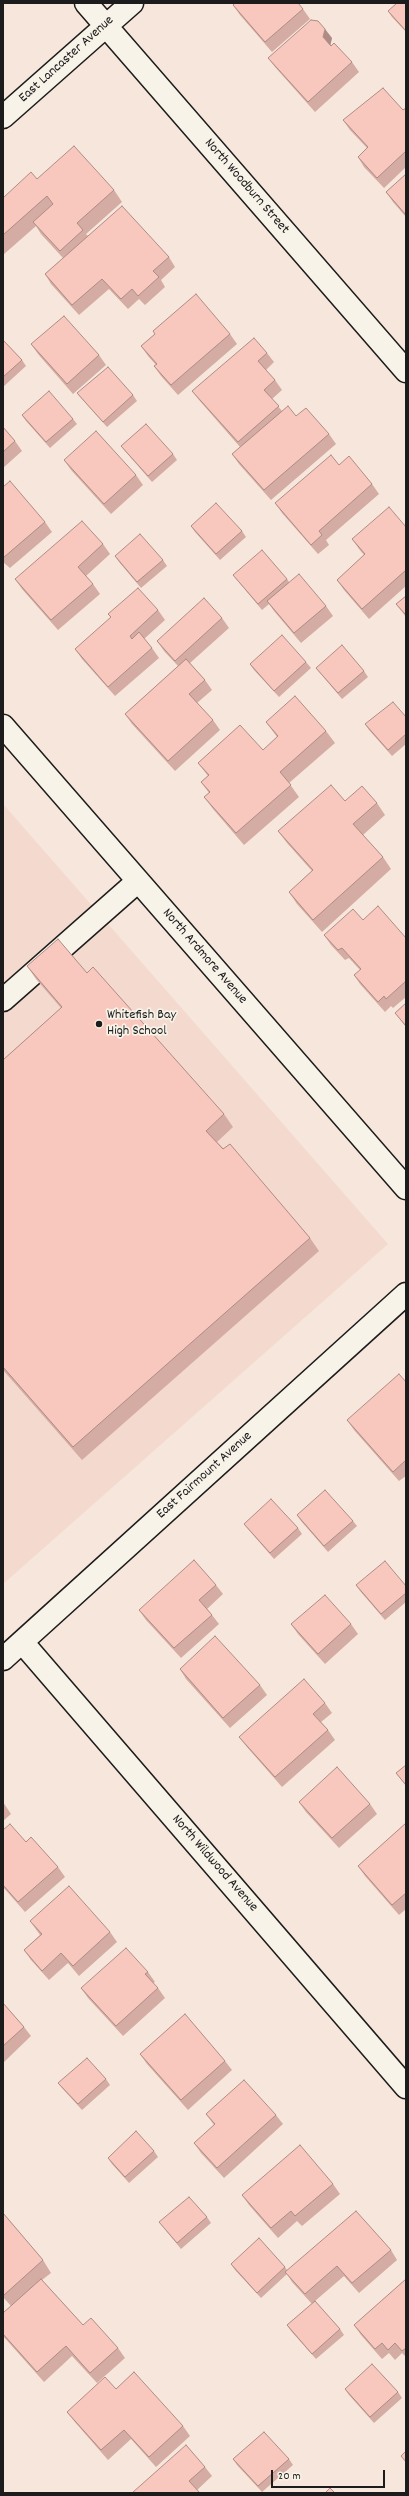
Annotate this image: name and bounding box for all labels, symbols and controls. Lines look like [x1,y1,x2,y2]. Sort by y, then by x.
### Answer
street label: East Lancaster Avenue [16,13,118,107]
street label: North Woodburn Street [200,136,292,238]
street label: North Ardmore Avenue [158,906,250,1008]
place label: Whitefish Bay High School [107,1008,176,1040]
marker: Whitefish Bay High School [94,1019,104,1029]
street label: East Fairmount Avenue [154,1429,256,1523]
street label: North Wildwood Avenue [167,1812,261,1916]
scale bar [273,2462,387,2488]
text: 20 m [278,2468,301,2485]

